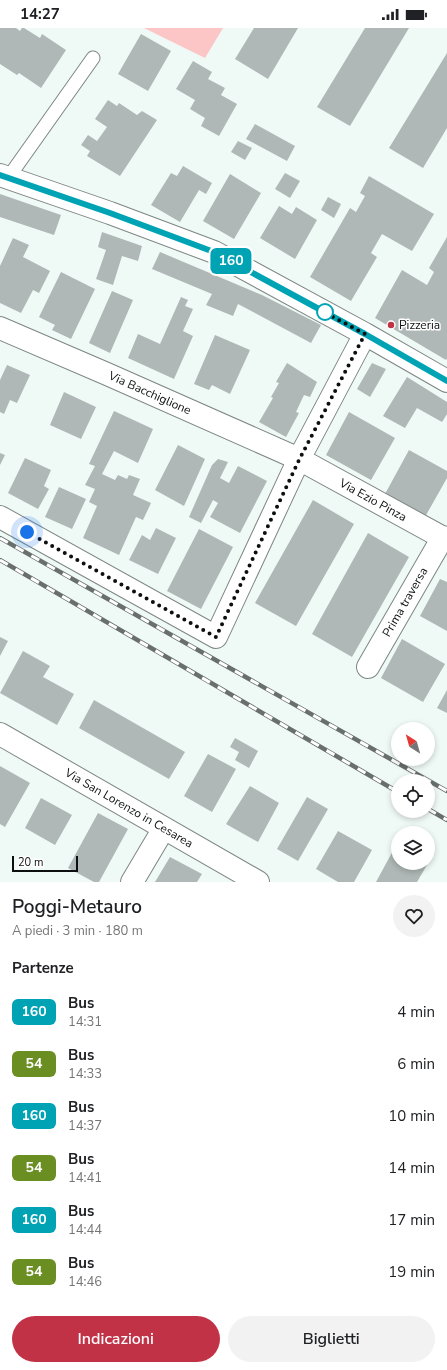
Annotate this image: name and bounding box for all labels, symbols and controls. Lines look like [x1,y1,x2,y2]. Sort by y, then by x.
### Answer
text: 14:27 [20,4,60,24]
line badge: 160 [208,248,254,274]
text: 160 [218,251,244,270]
unlabelled marker [316,303,334,321]
place label: Pizzeria [399,317,440,333]
marker: Pizzeria [386,320,396,330]
street label: Via Bacchiglione [105,367,194,418]
street label: Via Ezio Pinza [336,474,410,525]
your location [17,522,37,542]
street label: Prima traversa [379,564,431,640]
north arrow [391,722,435,766]
map controls [391,722,435,870]
street label: Via San Lorenzo in Cesarea [61,764,196,851]
button: locate [391,774,435,818]
button: layers [391,826,435,870]
scale bar [12,854,78,873]
text: 20 m [18,855,43,870]
text: Poggi-Metauro [12,894,142,920]
button: heart [393,895,435,937]
text: A piedi · 3 min · 180 m [12,922,143,940]
text: Partenze [12,958,74,978]
text: Bus [68,993,94,1013]
text: 160 [21,1002,47,1021]
text: 4 min [397,1002,435,1022]
text: 14:31 [68,1013,102,1031]
text: Bus [68,1045,94,1065]
text: 54 [26,1054,42,1073]
text: 6 min [397,1054,435,1074]
text: 14:33 [68,1065,102,1083]
text: Bus [68,1097,94,1117]
text: 160 [21,1106,47,1125]
text: 10 min [388,1106,435,1126]
text: 14:37 [68,1117,102,1135]
text: Bus [68,1149,94,1169]
text: 54 [26,1158,42,1177]
text: 14 min [388,1158,435,1178]
text: 14:41 [68,1169,102,1187]
text: Bus [68,1201,94,1221]
text: 160 [21,1210,47,1229]
text: 17 min [388,1210,435,1230]
text: 14:44 [68,1221,102,1239]
text: Bus [68,1253,94,1273]
text: 54 [26,1262,42,1281]
text: 19 min [388,1262,435,1282]
text: 14:46 [68,1273,102,1291]
button: Indicazioni [12,1316,220,1362]
button: Biglietti [228,1316,435,1362]

